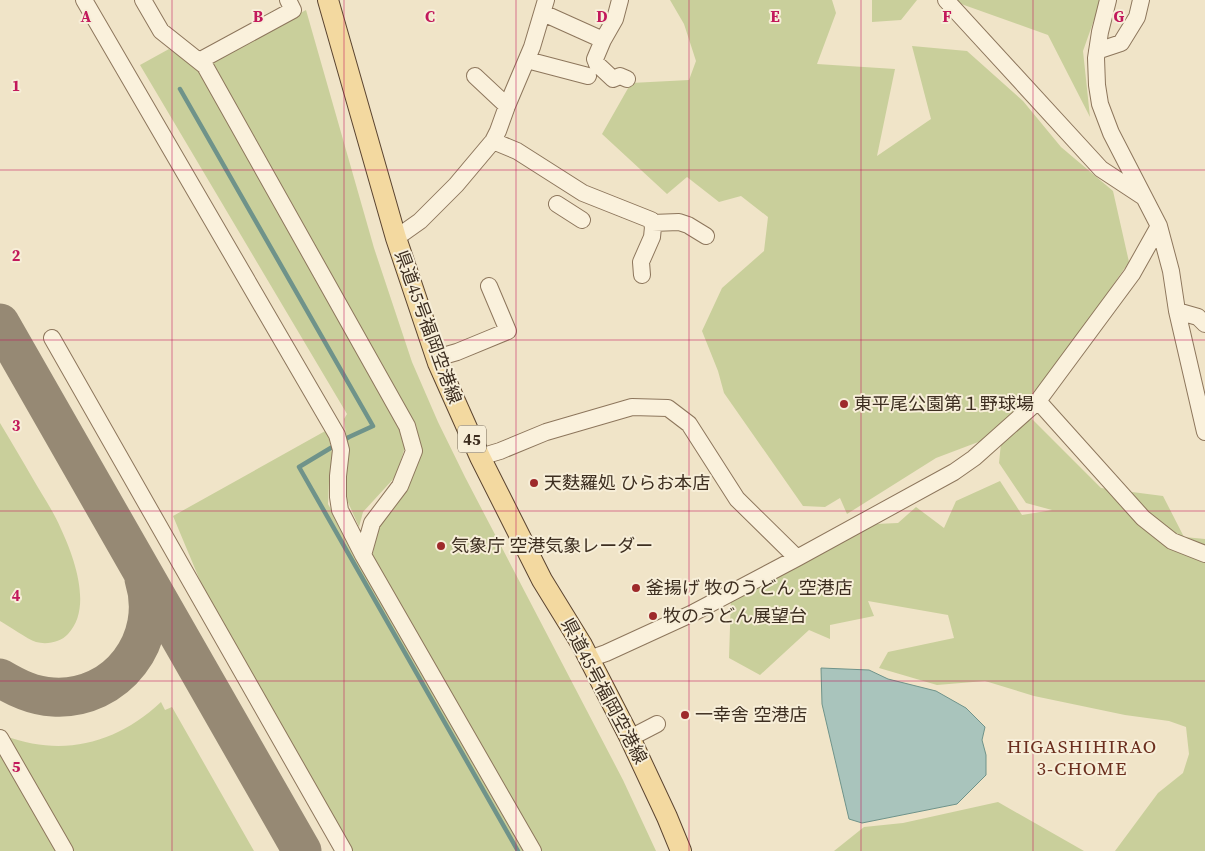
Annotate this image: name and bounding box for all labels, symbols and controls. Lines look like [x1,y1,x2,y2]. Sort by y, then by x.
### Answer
text: A [81,5,92,27]
text: B [253,5,264,27]
text: C [425,5,435,27]
text: D [596,5,608,27]
text: E [770,5,780,27]
text: F [942,5,952,27]
text: G [1114,5,1125,27]
text: 1 [12,74,20,96]
text: 2 [12,244,21,266]
street label: 県道45号福岡空港線 [389,246,468,407]
place label: 東平尾公園第１野球場 [854,391,1034,416]
marker: 東平尾公園第１野球場 [838,398,850,410]
text: 3 [12,414,21,436]
road number: 45 [458,426,486,452]
place label: 天麩羅処 ひらお本店 [544,470,710,495]
marker: 天麩羅処 ひらお本店 [528,477,540,489]
place label: 気象庁 空港気象レーダー [451,533,653,558]
marker: 気象庁 空港気象レーダー [435,540,447,552]
place label: 釜揚げ 牧のうどん 空港店 [646,575,852,600]
marker: 釜揚げ 牧のうどん 空港店 [630,582,642,594]
text: 4 [12,584,21,606]
place label: 牧のうどん展望台 [663,603,807,628]
marker: 牧のうどん展望台 [647,610,659,622]
street label: 県道45号福岡空港線 [555,613,654,768]
place label: 一幸舎 空港店 [695,702,807,727]
marker: 一幸舎 空港店 [679,709,691,721]
district label: HIGASHIHIRAO 3-CHOME [1007,733,1157,781]
text: 5 [12,755,21,777]

